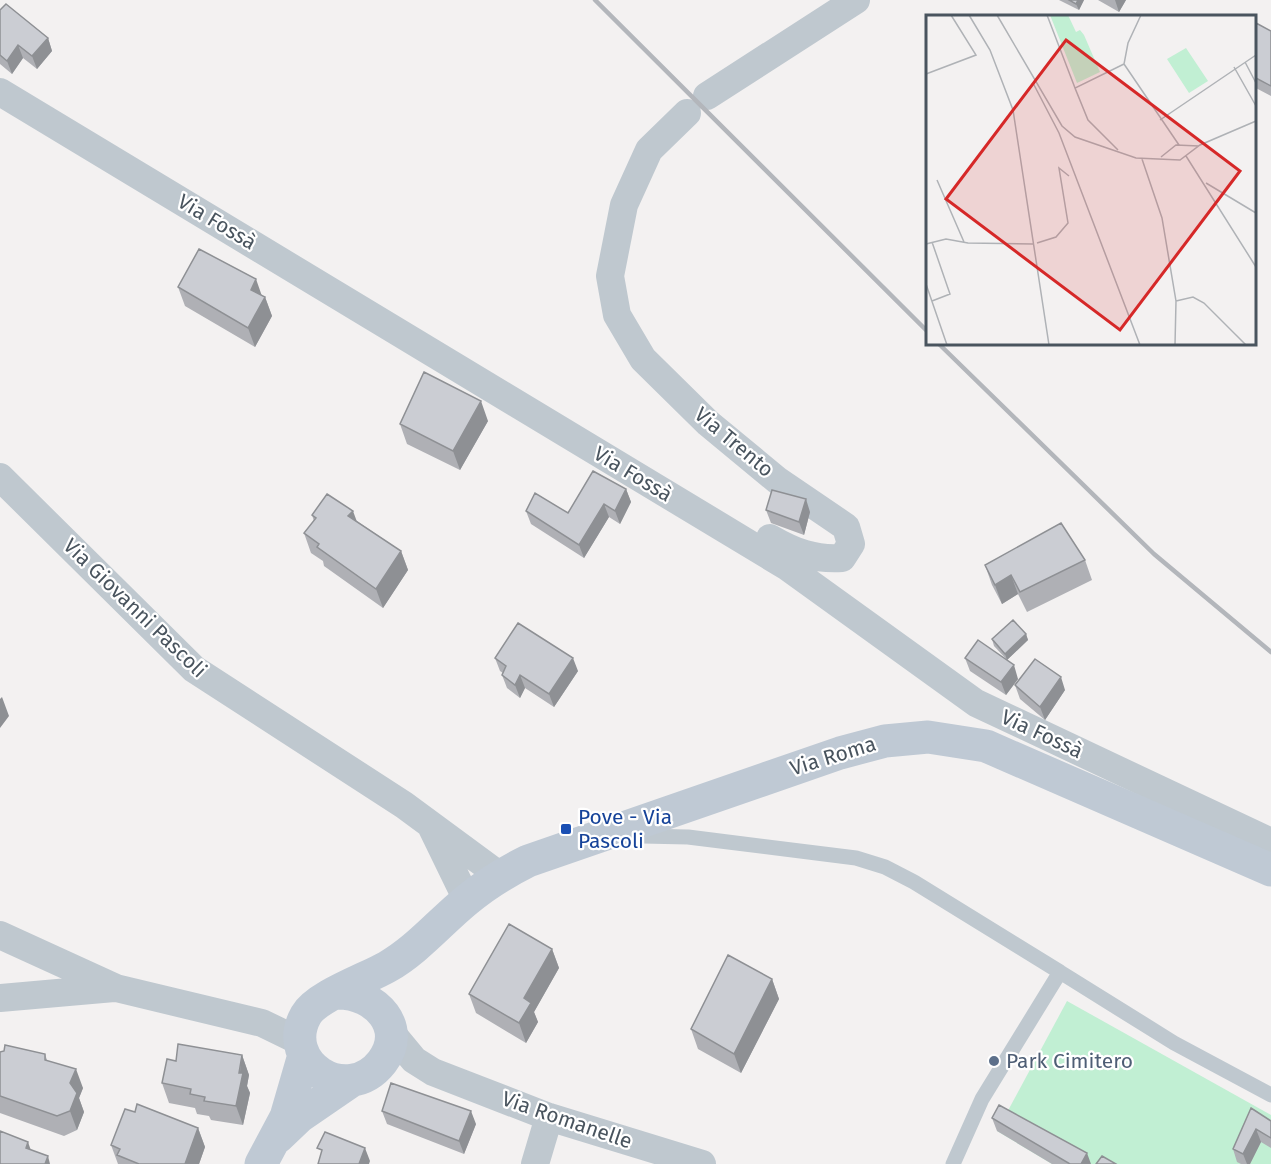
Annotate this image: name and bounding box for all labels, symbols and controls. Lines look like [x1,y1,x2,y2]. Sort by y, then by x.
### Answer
inset map [926,15,1256,345]
street label: Via Fossà [173,188,261,256]
street label: Via Trento [689,401,779,483]
street label: Via Fossà [589,440,677,508]
street label: Via Giovanni Pascoli [58,533,212,683]
street label: Via Fossà [997,704,1087,764]
street label: Via Roma [787,731,879,781]
place label: Pove - Via Pascoli [578,804,672,854]
marker: Pove - Via Pascoli [559,822,573,836]
place label: Park Cimitero [1006,1048,1133,1074]
marker: Park Cimitero [987,1054,1001,1068]
street label: Via Romanelle [498,1086,636,1154]

